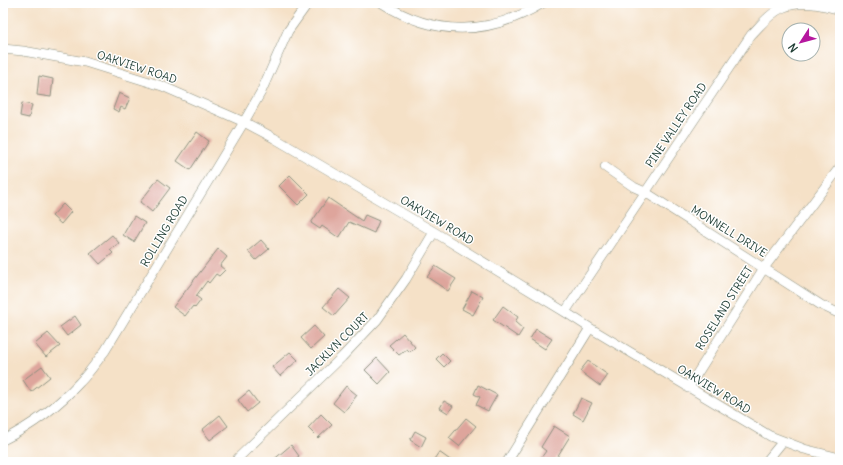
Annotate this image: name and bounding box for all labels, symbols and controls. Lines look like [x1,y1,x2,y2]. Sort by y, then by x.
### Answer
north arrow [781,22,821,62]
text: N [785,41,801,55]
street label: OAKVIEW ROAD [95,47,179,87]
street label: PINE VALLEY ROAD [642,80,710,170]
street label: ROLLING ROAD [137,193,191,269]
street label: OAKVIEW ROAD [398,193,477,248]
street label: MONNELL DRIVE [689,202,769,260]
street label: ROSELAND STREET [692,263,756,353]
street label: JACKLYN COURT [302,309,372,379]
street label: OAKVIEW ROAD [675,362,754,417]

